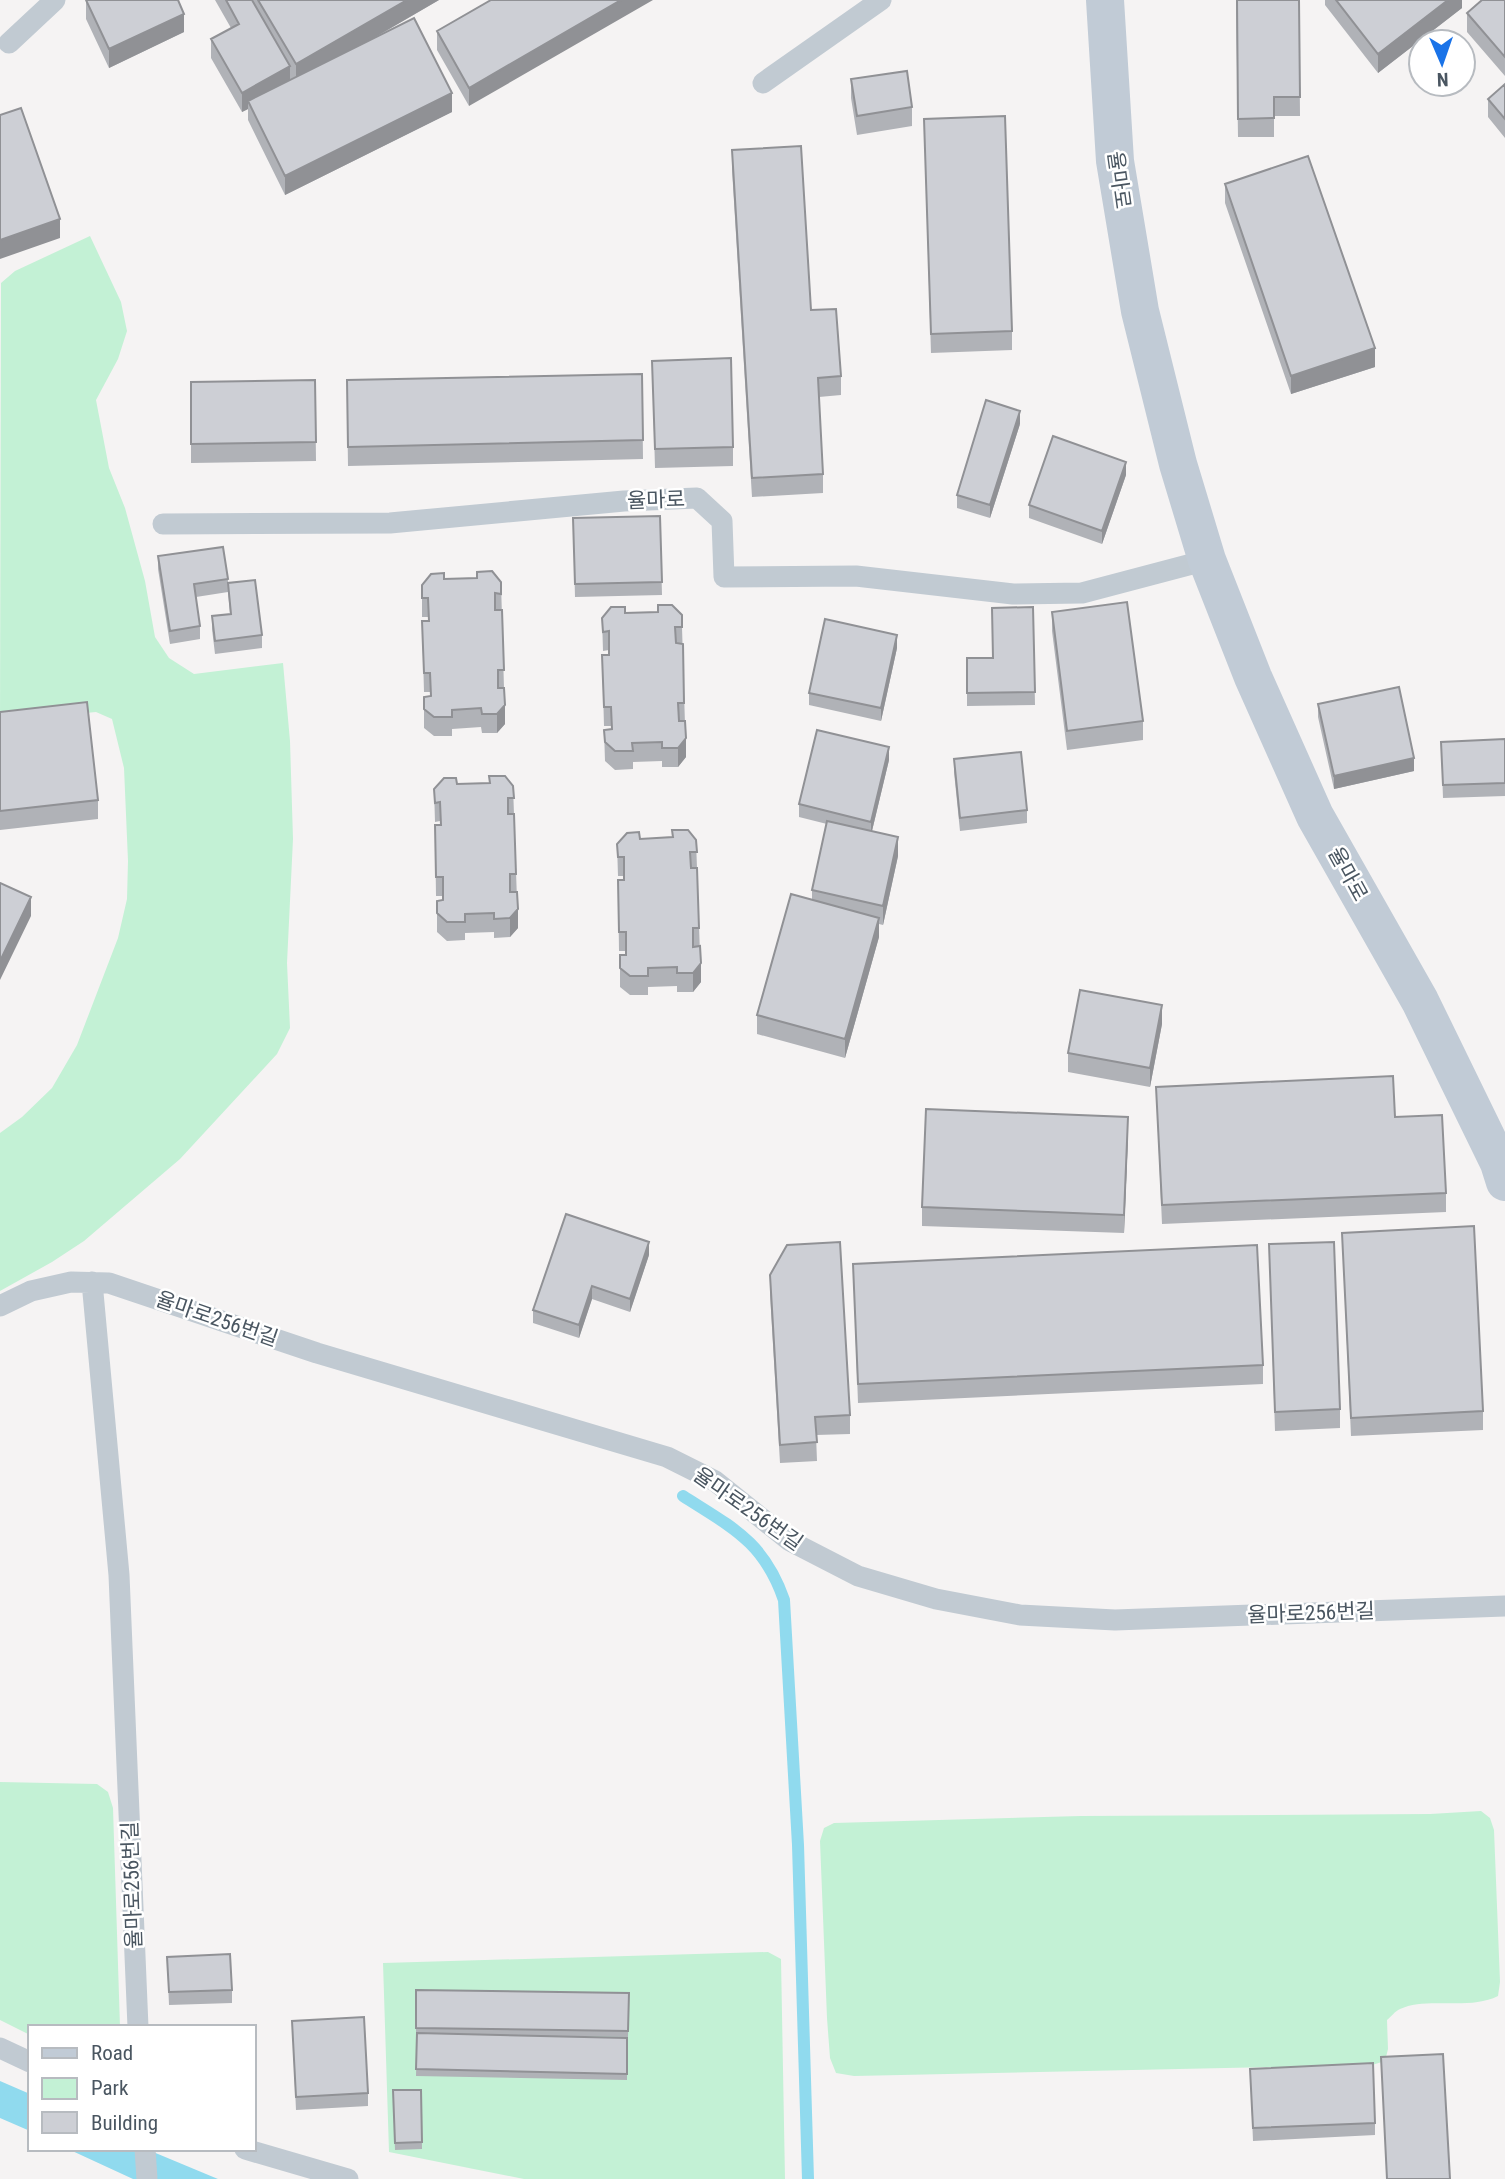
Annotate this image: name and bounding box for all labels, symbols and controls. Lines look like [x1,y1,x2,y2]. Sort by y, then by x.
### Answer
north arrow [1407,28,1477,98]
text: N [1436,68,1449,91]
street label: 율마로 [1103,150,1135,210]
street label: 율마로 [627,487,685,513]
street label: 율마로 [1323,843,1373,905]
street label: 율마로256번길 [153,1287,281,1351]
street label: 율마로256번길 [689,1463,807,1555]
street label: 율마로256번길 [1247,1599,1375,1627]
street label: 율마로256번길 [118,1821,146,1949]
legend [28,2025,256,2151]
text: Road [91,2041,133,2065]
text: Park [91,2076,129,2100]
text: Building [91,2111,158,2135]

